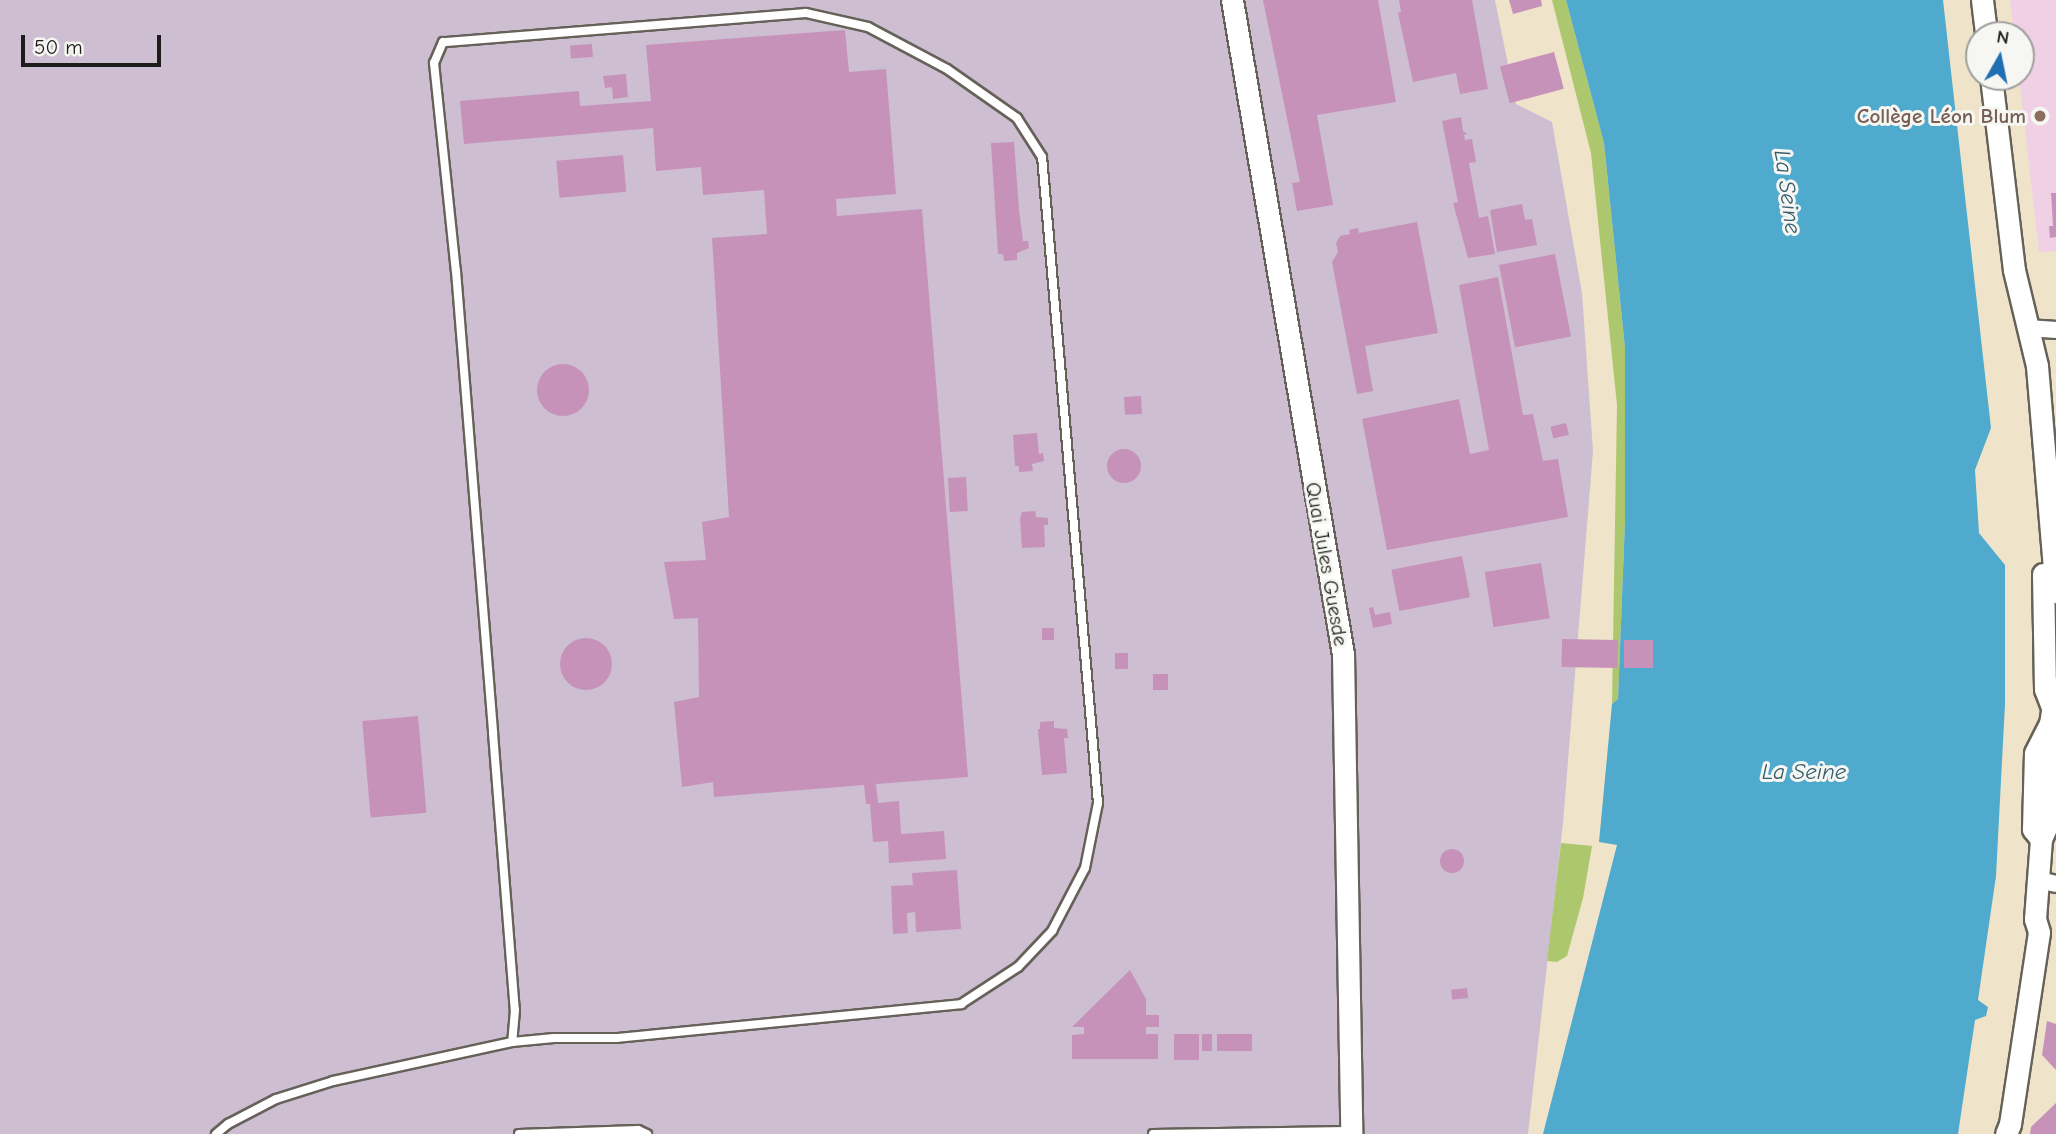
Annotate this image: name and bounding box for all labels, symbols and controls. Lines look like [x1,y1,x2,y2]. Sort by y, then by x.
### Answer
scale bar [24,21,164,65]
north arrow [1965,21,2035,91]
text: N [1995,25,2011,49]
text: 50 m [34,35,83,59]
place label: Collège Léon Blum [1857,103,2026,129]
marker: Collège Léon Blum [2032,108,2048,124]
water label: La Seine [1767,148,1807,236]
street label: Quai Jules Guesde [1300,480,1354,648]
water label: La Seine [1762,758,1846,786]

